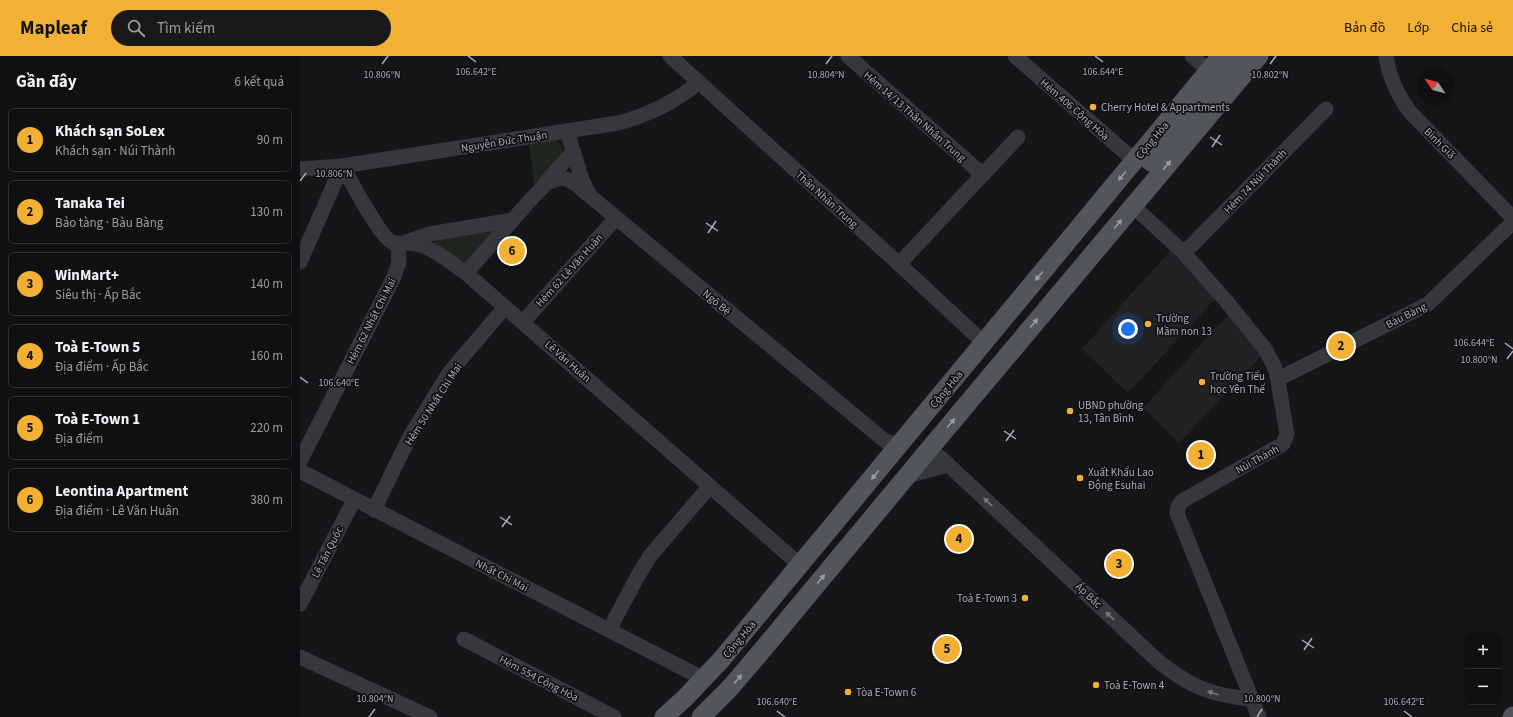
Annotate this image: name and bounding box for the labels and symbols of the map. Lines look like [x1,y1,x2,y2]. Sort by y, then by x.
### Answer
text: 106.642°E [456,65,496,79]
text: 106.644°E [1083,65,1123,79]
text: 10.806°N [363,68,401,82]
text: 10.804°N [807,68,845,82]
street label: Hẻm 14/13 Thân Nhân Trung [860,68,969,165]
text: 10.802°N [1251,68,1289,82]
north arrow [1417,68,1453,104]
street label: Hẻm 406 Cộng Hòa [1037,75,1112,144]
place label: Cherry Hotel & Appartments [1101,100,1230,115]
marker: Cherry Hotel & Appartments [1088,102,1098,112]
street label: Cộng Hòa [1132,118,1172,162]
street label: Bình Giã [1421,124,1459,162]
street label: Nguyễn Đức Thuận [460,127,548,156]
street label: Hẻm 74 Núi Thành [1221,146,1290,217]
one-way arrow [1163,160,1172,171]
text: 10.806°N [315,167,353,181]
street label: Thân Nhân Trung [792,167,861,232]
one-way arrow [1117,171,1126,182]
one-way arrow [1114,218,1123,229]
street label: Hẻm 62 Lê Văn Huân [532,230,606,310]
pin: 6 [499,236,525,266]
one-way arrow [1034,271,1043,282]
street label: Hẻm 62 Nhất Chi Mai [343,276,400,367]
street label: Ngô Bệ [699,286,734,319]
street label: Bàu Bàng [1383,299,1430,332]
place label: Trường Mầm non 13 [1156,311,1212,339]
one-way arrow [1030,318,1039,329]
your location [1118,319,1138,339]
marker: Trường Mầm non 13 [1143,319,1153,329]
pin: 2 [1328,331,1354,361]
text: 106.644°E [1454,336,1494,350]
street label: Lê Văn Huân [541,337,594,386]
text: 10.800°N [1460,353,1498,367]
street label: Hẻm 50 Nhất Chi Mai [401,360,466,448]
street label: Cộng Hòa [926,367,966,411]
place label: Trường Tiểu học Yên Thế [1210,369,1265,397]
text: 106.640°E [319,376,359,390]
marker: Trường Tiểu học Yên Thế [1197,377,1207,387]
place label: UBND phường 13, Tân Bình [1078,398,1144,426]
marker: UBND phường 13, Tân Bình [1065,406,1075,416]
one-way arrow [946,418,955,428]
pin: 1 [1188,440,1214,470]
street label: Núi Thành [1233,441,1282,477]
place label: Xuất Khẩu Lao Động Esuhai [1088,465,1154,493]
one-way arrow [870,470,879,481]
marker: Xuất Khẩu Lao Động Esuhai [1075,473,1085,483]
one-way arrow [983,497,993,507]
street label: Lê Tấn Quốc [308,524,347,581]
pin: 4 [946,524,972,554]
pin: 3 [1106,549,1132,579]
street label: Nhất Chi Mai [473,556,531,595]
one-way arrow [817,574,826,584]
street label: Ấp Bắc [1072,579,1105,612]
place label: Toà E-Town 3 [957,591,1017,606]
marker: Toà E-Town 3 [1020,593,1030,603]
one-way arrow [1105,611,1115,620]
street label: Cộng Hòa [719,617,759,661]
pin: 5 [934,634,960,664]
street label: Hẻm 554 Cộng Hòa [497,652,581,705]
one-way arrow [733,674,743,684]
place label: Toà E-Town 4 [1104,678,1165,693]
marker: Toà E-Town 4 [1091,680,1101,690]
place label: Tòa E-Town 6 [856,685,917,700]
marker: Tòa E-Town 6 [843,687,853,697]
one-way arrow [1206,690,1218,696]
text: 10.804°N [356,692,394,706]
text: 10.800°N [1243,692,1281,706]
text: 106.640°E [757,695,797,709]
text: 106.642°E [1384,695,1424,709]

